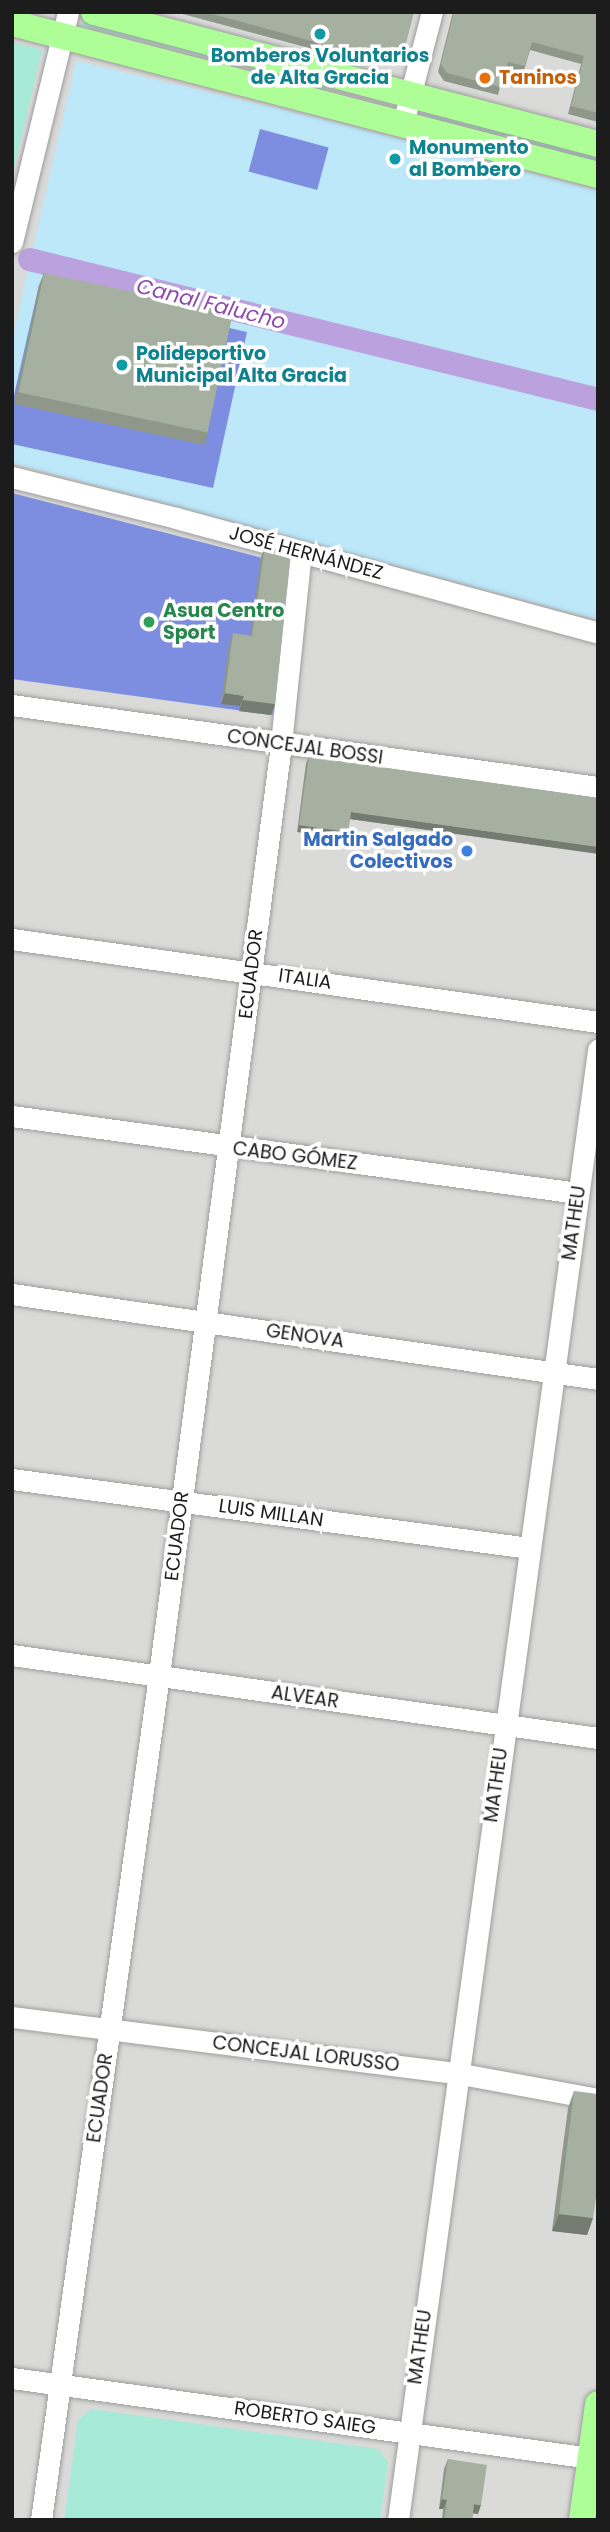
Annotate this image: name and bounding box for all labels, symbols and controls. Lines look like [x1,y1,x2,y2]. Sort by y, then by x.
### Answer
marker: Bomberos Voluntarios de Alta Gracia [312,26,328,42]
place label: Bomberos Voluntarios de Alta Gracia [211,45,429,89]
place label: Taninos [499,67,577,89]
marker: Taninos [477,70,493,86]
place label: Monumento al Bombero [409,137,529,181]
marker: Monumento al Bombero [387,151,403,167]
water label: Canal Falucho [134,273,288,335]
place label: Polideportivo Municipal Alta Gracia [136,343,347,387]
marker: Polideportivo Municipal Alta Gracia [114,357,130,373]
street label: JOSÉ HERNÁNDEZ [227,521,385,585]
place label: Asua Centro Sport [163,600,284,644]
marker: Asua Centro Sport [141,614,157,630]
street label: CONCEJAL BOSSI [226,725,384,769]
place label: Martin Salgado Colectivos [303,829,453,873]
marker: Martin Salgado Colectivos [459,843,475,859]
street label: ECUADOR [234,928,268,1020]
street label: ITALIA [277,964,333,994]
street label: CABO GÓMEZ [231,1137,359,1175]
street label: MATHEU [557,1184,591,1262]
street label: GENOVA [265,1319,345,1353]
street label: ECUADOR [160,1490,194,1582]
street label: LUIS MILLAN [217,1494,325,1532]
street label: ALVEAR [270,1681,340,1713]
street label: MATHEU [479,1746,513,1824]
street label: CONCEJAL LORUSSO [211,2031,401,2077]
street label: ECUADOR [82,2052,118,2144]
street label: MATHEU [403,2308,437,2386]
street label: ROBERTO SAIEG [233,2397,377,2439]

